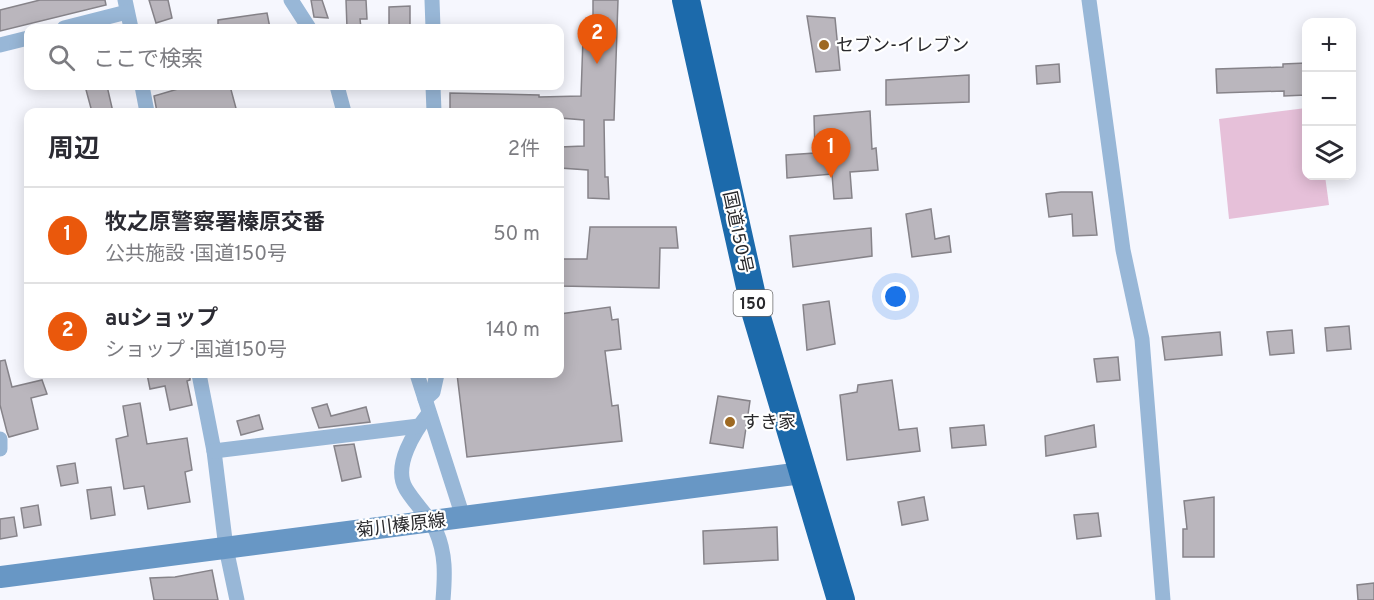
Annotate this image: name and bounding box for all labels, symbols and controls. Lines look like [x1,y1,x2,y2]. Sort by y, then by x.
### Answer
pin: 2 [578,14,616,64]
map controls [1302,18,1356,180]
button: + [1302,18,1356,72]
search box [24,24,564,90]
place label: セブン-イレブン [836,35,969,58]
marker: セブン-イレブン [817,38,831,52]
icon: search [45,41,78,74]
text: ここで検索 [93,47,203,74]
button: − [1302,72,1356,126]
button: layers [1302,126,1356,180]
pin: 1 [812,128,850,178]
text: 周辺 [48,134,100,167]
text: 2件 [508,137,540,163]
street label: 国道150号 [717,189,756,276]
text: 牧之原警察署榛原交番 [105,210,325,237]
text: 1 [64,222,72,248]
text: 50 m [493,222,540,248]
text: 公共施設 · 国道150号 [105,242,287,268]
your location [881,282,910,311]
road number: 150 [734,290,772,316]
text: auショップ [105,306,218,333]
text: 2 [61,318,74,344]
text: 140 m [486,318,540,344]
text: ショップ · 国道150号 [105,338,287,364]
place label: すき家 [742,412,796,435]
marker: すき家 [723,415,737,429]
street label: 菊川榛原線 [355,510,447,543]

